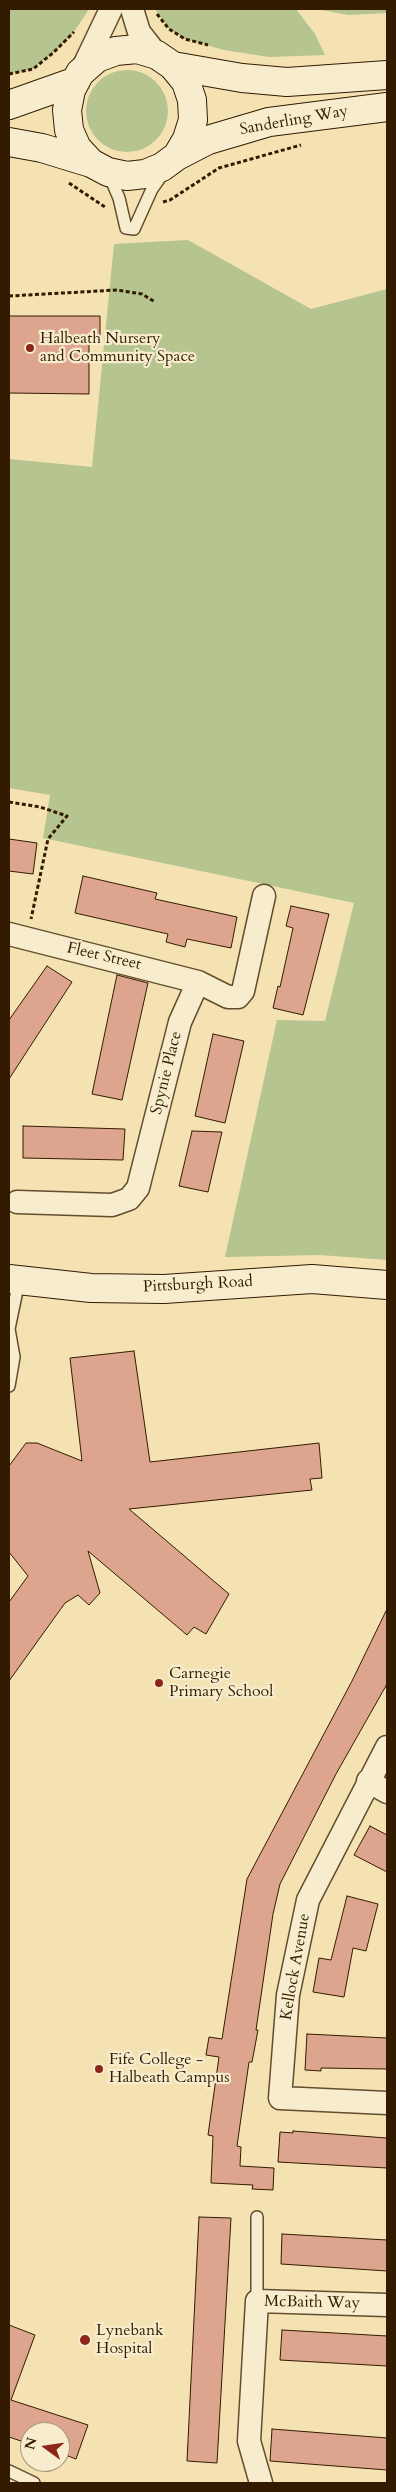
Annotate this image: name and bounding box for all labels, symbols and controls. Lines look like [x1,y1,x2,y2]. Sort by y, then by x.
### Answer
street label: Sanderling Way [238,102,350,140]
place label: Halbeath Nursery and Community Space [40,329,195,367]
marker: Halbeath Nursery and Community Space [24,342,36,354]
street label: Fleet Street [65,939,143,975]
street label: Spynie Place [147,1029,187,1117]
street label: Pittsburgh Road [143,1273,253,1297]
place label: Carnegie Primary School [169,1664,273,1702]
marker: Carnegie Primary School [153,1677,165,1689]
street label: Kellock Avenue [277,1912,315,2022]
place label: Fife College - Halbeath Campus [109,2050,230,2088]
marker: Fife College - Halbeath Campus [93,2063,105,2075]
street label: McBaith Way [264,2293,360,2313]
place label: Lynebank Hospital [96,2321,164,2359]
marker: Lynebank Hospital [78,2333,92,2347]
north arrow [20,2422,70,2472]
text: N [20,2435,42,2452]

